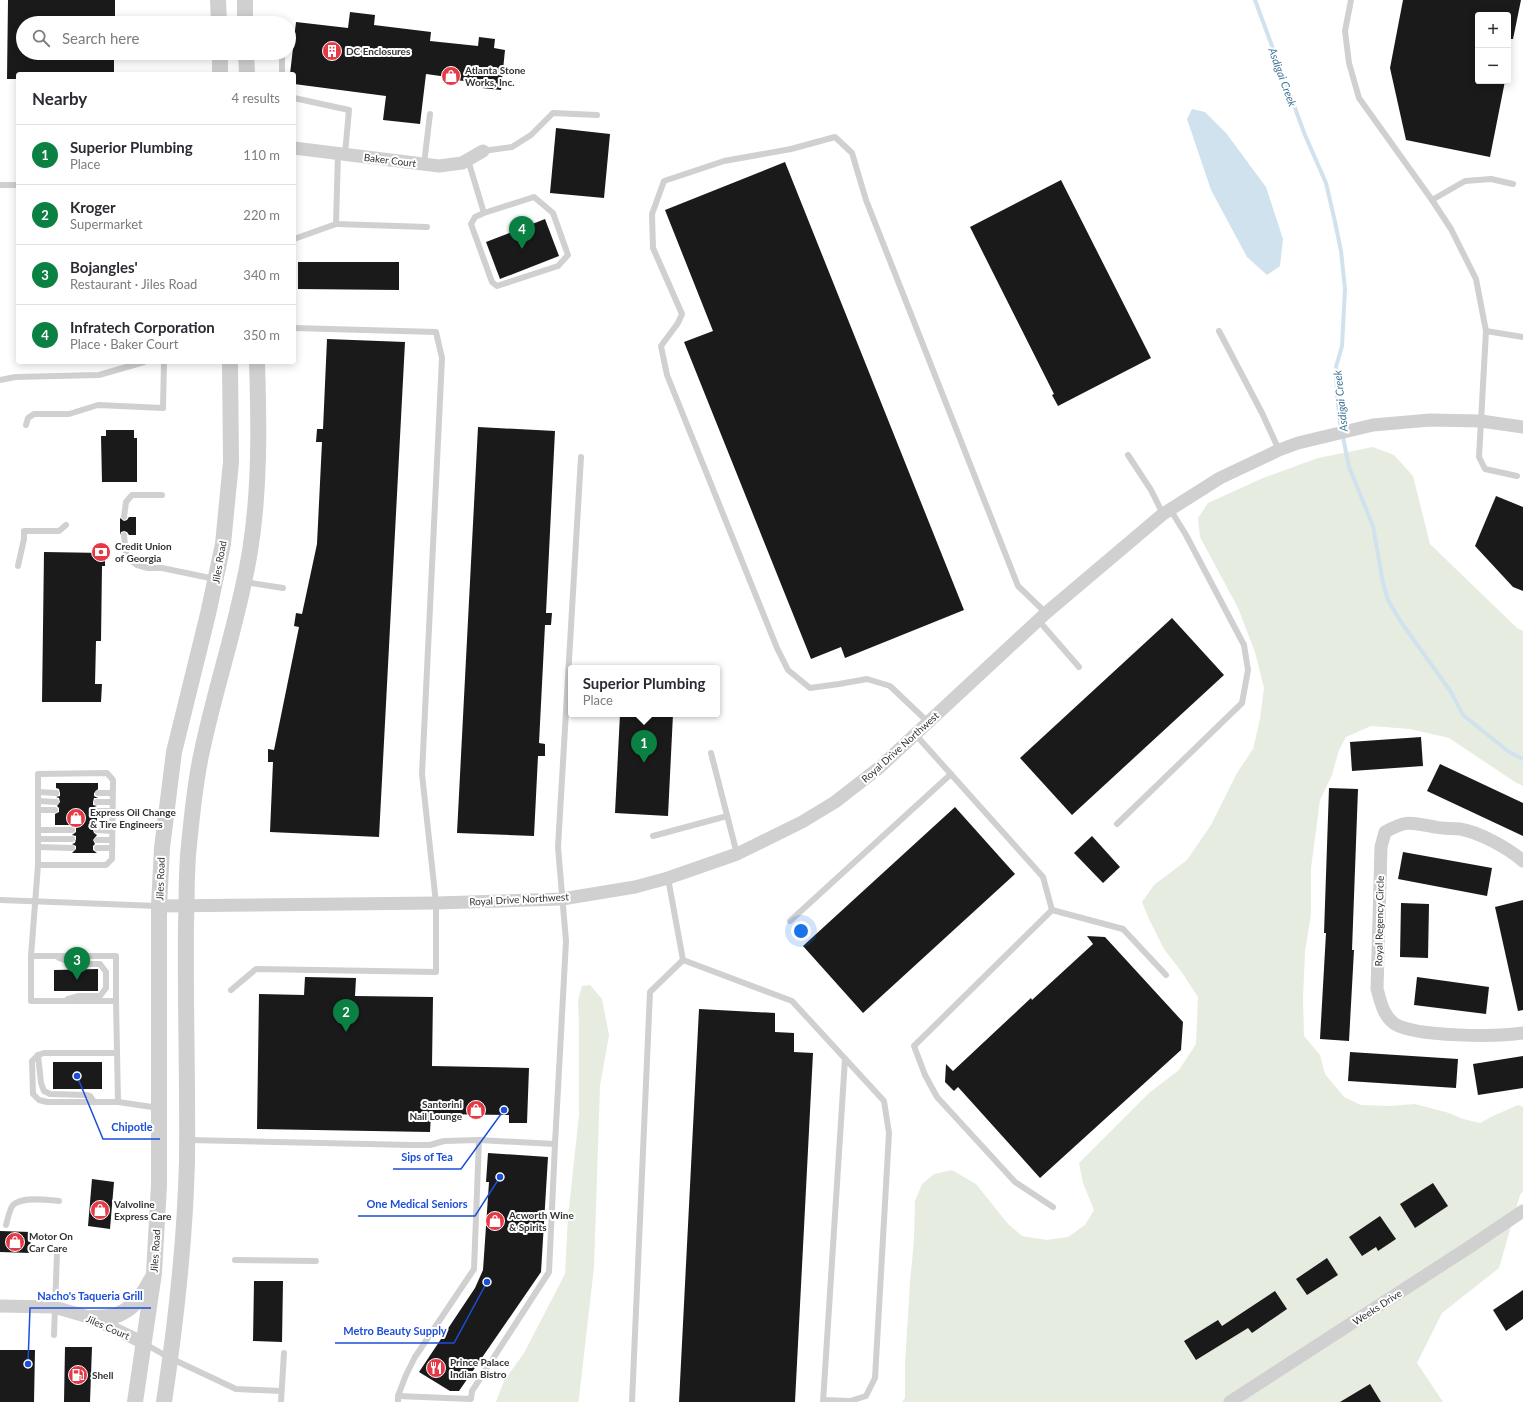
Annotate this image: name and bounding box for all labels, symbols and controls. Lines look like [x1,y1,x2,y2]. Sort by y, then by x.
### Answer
map controls [1475,12,1511,84]
button: + [1475,12,1511,48]
search box [16,16,296,60]
icon: search [30,27,52,49]
text: Search here [62,29,139,47]
building icon: DC Enclosures [321,40,343,62]
place label: DC Enclosures [346,45,411,57]
water label: Asdigai Creek [1266,45,1300,109]
button: − [1475,48,1511,84]
place label: Atlanta Stone Works, Inc. [464,64,526,88]
shop icon: Atlanta Stone Works, Inc. [440,65,462,87]
text: Nearby [32,88,87,109]
text: 4 results [232,90,280,106]
text: Superior Plumbing [70,138,193,156]
text: 1 [41,147,49,163]
text: 110 m [243,147,280,163]
street label: Baker Court [363,151,417,169]
text: Place [70,156,100,172]
text: Kroger [70,198,116,216]
text: 2 [41,207,49,223]
text: 220 m [243,207,280,223]
text: Supermarket [70,216,143,232]
pin: 4 [509,216,535,249]
text: Bojangles' [70,258,138,276]
text: 3 [41,267,49,283]
text: 340 m [243,267,280,283]
text: Restaurant · Jiles Road [70,276,197,292]
text: Infratech Corporation [70,318,215,336]
text: 4 [41,327,49,343]
text: 350 m [243,327,280,343]
text: Place · Baker Court [70,336,179,352]
water label: Asdigai Creek [1330,369,1350,433]
place label: Credit Union of Georgia [115,540,172,564]
street label: Jiles Road [209,540,229,584]
bank icon: Credit Union of Georgia [90,541,112,563]
popup [568,665,720,717]
text: Superior Plumbing [583,674,705,692]
text: Place [583,692,613,708]
street label: Royal Drive Northwest [859,709,941,785]
pin: 1 [631,730,657,763]
place label: Express Oil Change & Tire Engineers [90,806,176,830]
shop icon: Express Oil Change & Tire Engineers [65,807,87,829]
street label: Jiles Road [153,857,167,901]
street label: Royal Regency Circle [1372,876,1386,966]
street label: Royal Drive Northwest [469,890,570,908]
your location [791,921,811,941]
pin: 3 [64,947,90,980]
pin: 2 [333,999,359,1032]
place label: Santorini Nail Lounge [409,1098,463,1122]
shop icon: Santorini Nail Lounge [465,1099,487,1121]
callout: Chipotle [103,1116,160,1139]
text: Chipotle [111,1120,153,1133]
callout: Sips of Tea [393,1146,461,1169]
text: Sips of Tea [401,1150,453,1163]
callout: One Medical Seniors [358,1193,475,1216]
text: One Medical Seniors [366,1197,468,1210]
place label: Valvoline Express Care [113,1198,172,1222]
shop icon: Valvoline Express Care [89,1199,111,1221]
place label: Acworth Wine & Spirits [508,1209,574,1233]
shop icon: Acworth Wine & Spirits [484,1210,506,1232]
street label: Jiles Road [148,1229,162,1273]
place label: Motor On Car Care [29,1230,73,1254]
shop icon: Motor On Car Care [4,1231,26,1253]
callout: Nacho's Taqueria Grill [30,1285,151,1308]
street label: Weeks Drive [1350,1287,1404,1327]
text: Nacho's Taqueria Grill [37,1289,143,1302]
street label: Jiles Court [84,1312,132,1342]
callout: Metro Beauty Supply [335,1320,454,1343]
text: Metro Beauty Supply [343,1324,447,1337]
place label: Prince Palace Indian Bistro [450,1356,510,1380]
restaurant icon: Prince Palace Indian Bistro [425,1357,447,1379]
fuel station icon: Shell [67,1364,89,1386]
place label: Shell [92,1369,113,1381]

